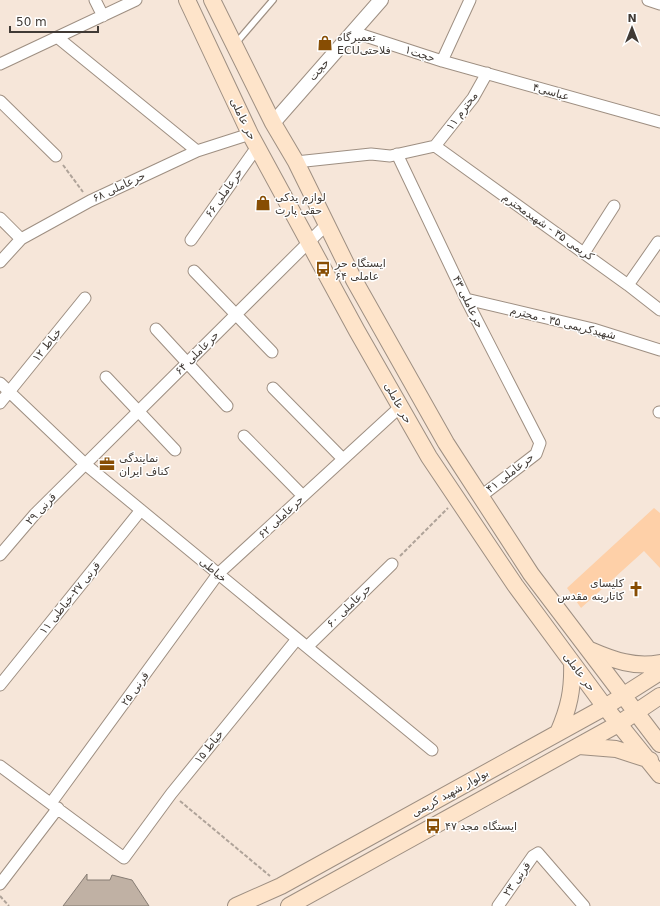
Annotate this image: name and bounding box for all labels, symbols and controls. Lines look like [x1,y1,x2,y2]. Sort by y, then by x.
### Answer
scale bar [10,8,98,34]
north arrow [612,8,652,48]
text: N [627,12,637,25]
text: 50 m [16,15,47,29]
place label: تعمیرگاه ECUفلاحتی [337,31,391,57]
shop icon: تعمیرگاه ECUفلاحتی [316,34,334,52]
street label: حجت۱ [403,43,437,65]
street label: حجت [306,56,332,84]
street label: عباسی۴ [531,81,571,103]
street label: محترم ۱۱ [443,89,481,133]
street label: حر عاملی [227,96,259,142]
street label: حرعاملی ۶۶ [202,166,246,220]
street label: حرعاملی ۶۸ [91,169,147,205]
street label: کریمی ۳۵ - شهیدمحترم [500,190,597,264]
place label: لوازم یدکی حقی پارت [275,191,326,217]
shop icon: لوازم یدکی حقی پارت [254,194,272,212]
place label: ایستگاه حر عاملی ۶۴ [334,257,386,283]
bus stop icon: ایستگاه حر عاملی ۶۴ [314,260,332,278]
street label: حرعاملی ۴۳ [450,274,486,330]
street label: شهیدکریمی ۳۵ - محترم [509,304,617,342]
street label: خیاط ۱۲ [30,326,64,364]
street label: حرعاملی ۶۴ [172,328,222,378]
street label: حر عاملی [381,380,415,426]
street label: حرعاملی ۴۱ [484,450,536,496]
place label: نمایندگی کناف ایران [119,452,170,478]
office icon: نمایندگی کناف ایران [98,455,116,473]
street label: قرنی ۲۹ [23,490,59,528]
street label: حرعاملی ۶۲ [256,493,306,541]
street label: خیاطی [197,555,229,585]
street label: قرنی ۲۷-خیاطی ۱۱ [37,559,103,637]
place label: کلیسای کاتارینه مقدس [557,577,625,603]
church icon: کلیسای کاتارینه مقدس [627,580,645,598]
street label: حرعاملی ۶۰ [324,582,374,630]
street label: حر عاملی [560,650,598,694]
street label: قرنی ۲۵ [118,669,152,709]
street label: خیاط ۱۵ [192,728,226,766]
street label: بولوار شهید کریمی [409,766,491,820]
bus stop icon: ایستگاه مجد ۴۷ [424,817,442,835]
place label: ایستگاه مجد ۴۷ [445,820,517,833]
street label: قرنی ۲۳ [501,859,533,899]

